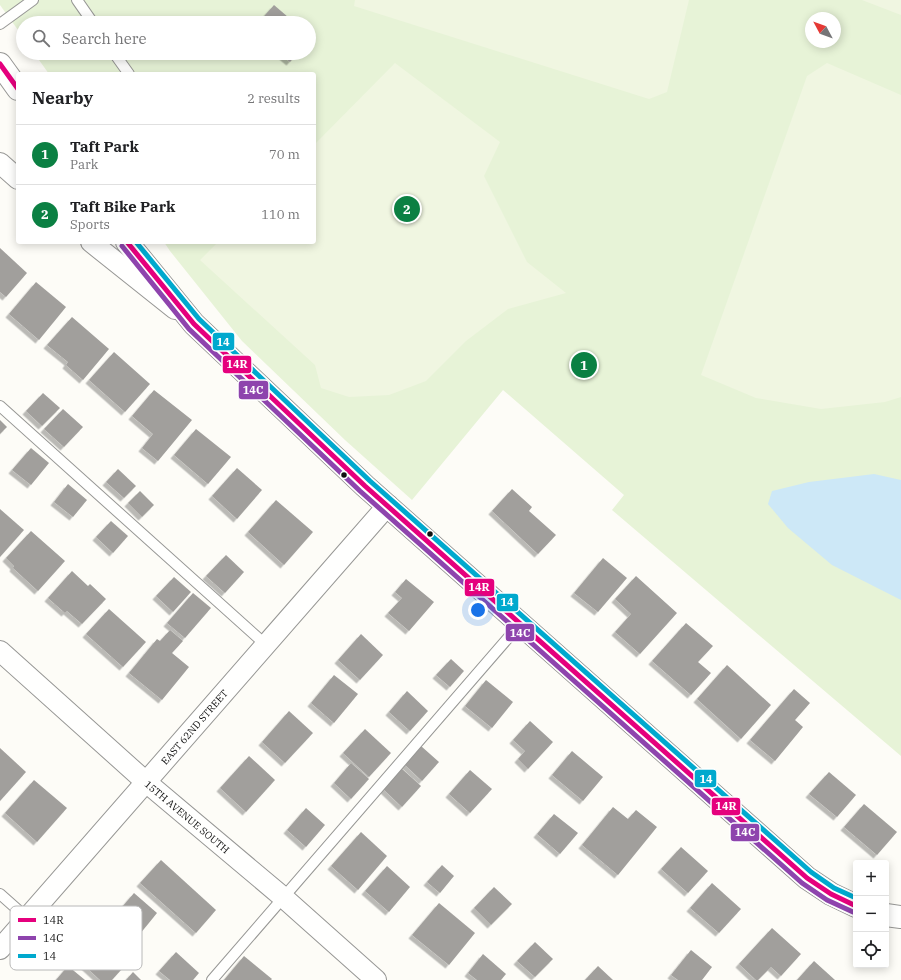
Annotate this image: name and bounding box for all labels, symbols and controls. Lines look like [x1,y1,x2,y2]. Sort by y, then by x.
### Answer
north arrow [805,12,841,48]
search box [16,16,316,60]
icon: search [30,27,52,49]
text: Search here [62,29,147,48]
text: Nearby [32,87,93,109]
text: 2 results [247,90,300,107]
text: Taft Park [70,137,139,156]
text: 1 [41,146,49,163]
text: 70 m [269,146,300,163]
text: Park [70,156,98,173]
pin: 2 [394,194,420,224]
text: Taft Bike Park [70,197,175,216]
text: 2 [41,206,49,223]
text: 110 m [261,206,300,223]
text: Sports [70,216,110,233]
line badge: 14 [212,332,235,351]
text: 14 [216,335,230,349]
pin: 1 [571,350,597,380]
line badge: 14R [222,355,252,374]
text: 14R [226,357,248,371]
line badge: 14C [238,380,269,400]
text: 14C [243,383,263,397]
unlabelled marker [339,470,349,480]
unlabelled marker [425,529,435,539]
line badge: 14R [464,578,495,597]
text: 14R [468,580,490,594]
line badge: 14 [496,593,519,612]
text: 14 [500,595,514,609]
your location [468,600,488,620]
line badge: 14C [505,623,535,642]
text: 14C [510,626,530,640]
street label: EAST 62ND STREET [158,686,231,767]
line badge: 14 [694,769,717,788]
text: 14 [699,772,713,786]
street label: 15TH AVENUE SOUTH [142,777,232,856]
line badge: 14R [711,797,741,816]
text: 14R [715,799,737,813]
line badge: 14C [730,823,760,842]
text: 14C [735,825,755,839]
map controls [853,860,889,968]
button: + [853,860,889,896]
button: − [853,896,889,932]
legend [10,906,142,970]
text: 14R [43,913,64,927]
text: 14C [43,931,63,945]
button: locate [853,932,889,968]
text: 14 [43,949,57,963]

